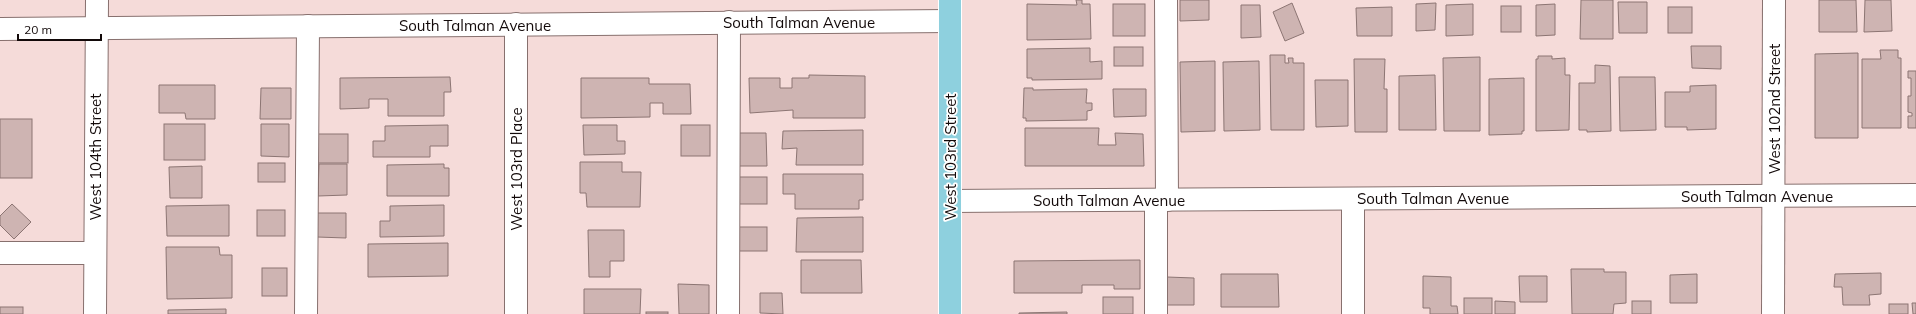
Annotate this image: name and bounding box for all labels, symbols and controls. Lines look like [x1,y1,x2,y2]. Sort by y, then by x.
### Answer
street label: South Talman Avenue [723,13,875,32]
scale bar [18,16,101,42]
street label: South Talman Avenue [399,16,551,35]
text: 20 m [24,22,52,37]
street label: West 102nd Street [1765,44,1784,174]
street label: West 103rd Street [941,93,960,221]
street label: West 104th Street [86,94,105,220]
street label: West 103rd Place [507,107,526,231]
street label: South Talman Avenue [1681,187,1833,206]
street label: South Talman Avenue [1357,189,1509,208]
street label: South Talman Avenue [1033,191,1185,210]

